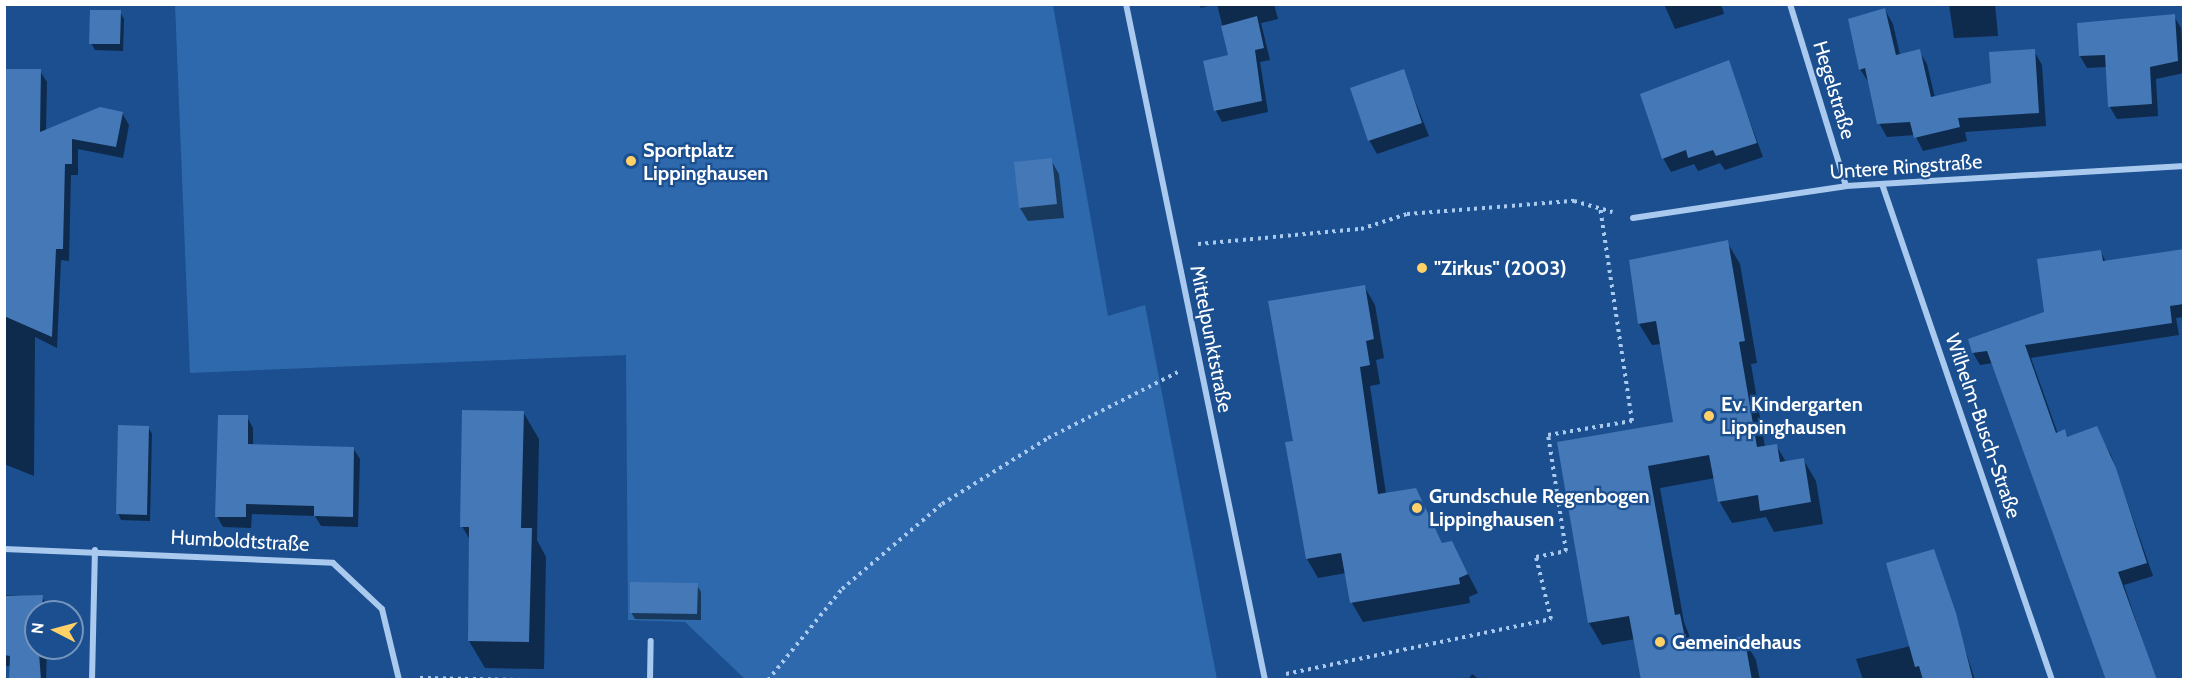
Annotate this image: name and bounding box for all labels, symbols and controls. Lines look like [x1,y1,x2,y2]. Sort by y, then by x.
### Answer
street label: Hegelstraße [1808,38,1860,142]
place label: Sportplatz Lippinghausen [643,138,768,185]
street label: Untere Ringstraße [1829,150,1983,184]
marker: Sportplatz Lippinghausen [624,154,638,168]
place label: "Zirkus" (2003) [1434,256,1566,280]
marker: "Zirkus" (2003) [1415,261,1429,275]
street label: Mittelpunktstraße [1185,263,1237,415]
street label: Wilhelm-Busch-Straße [1940,330,2026,522]
place label: Ev. Kindergarten Lippinghausen [1721,392,1863,439]
marker: Ev. Kindergarten Lippinghausen [1702,409,1716,423]
place label: Grundschule Regenbogen Lippinghausen [1429,484,1650,531]
marker: Grundschule Regenbogen Lippinghausen [1410,501,1424,515]
street label: Humboldtstraße [170,525,310,557]
north arrow [24,600,84,660]
text: N [28,622,48,635]
place label: Gemeindehaus [1672,630,1801,654]
marker: Gemeindehaus [1653,635,1667,649]

